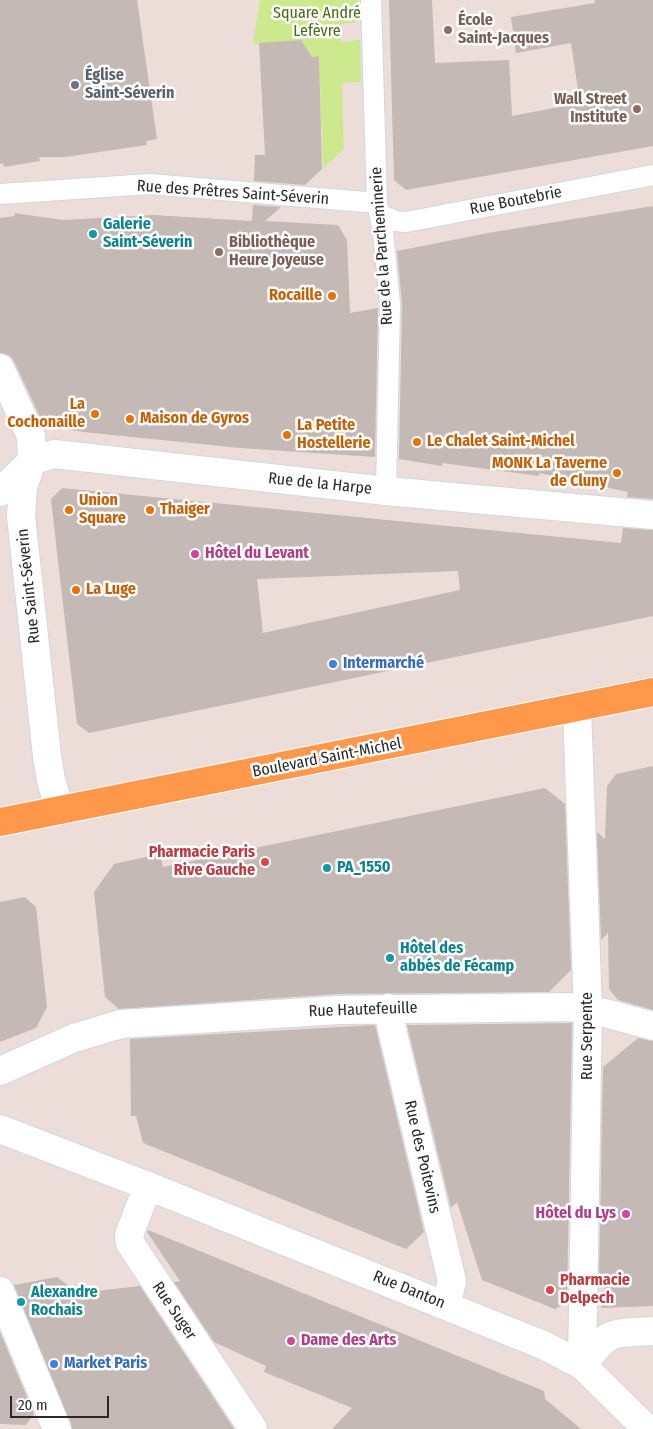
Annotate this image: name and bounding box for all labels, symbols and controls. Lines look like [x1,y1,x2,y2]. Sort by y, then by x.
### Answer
park label: Square André Lefèvre [273,4,361,42]
place label: École Saint-Jacques [458,11,549,49]
marker: École Saint-Jacques [442,24,454,36]
place label: Église Saint-Séverin [85,66,174,104]
marker: Église Saint-Séverin [69,79,81,91]
place label: Wall Street Institute [554,90,627,128]
marker: Wall Street Institute [631,103,643,115]
street label: Rue de la Parcheminerie [367,166,397,326]
street label: Rue des Prêtres Saint-Séverin [136,177,330,209]
street label: Rue Boutebrie [468,183,564,219]
place label: Galerie Saint-Séverin [103,215,192,253]
marker: Galerie Saint-Séverin [87,228,99,240]
place label: Bibliothèque Heure Joyeuse [229,233,324,271]
marker: Bibliothèque Heure Joyeuse [213,246,225,258]
place label: Rocaille [269,286,322,306]
marker: Rocaille [326,290,338,302]
place label: La Cochonaille [7,395,85,433]
marker: La Cochonaille [89,408,101,420]
place label: Maison de Gyros [140,409,249,429]
marker: Maison de Gyros [124,413,136,425]
place label: La Petite Hostellerie [297,416,371,454]
marker: La Petite Hostellerie [281,429,293,441]
place label: Le Chalet Saint-Michel [427,432,575,452]
marker: Le Chalet Saint-Michel [411,436,423,448]
place label: MONK La Taverne de Cluny [492,454,607,492]
marker: MONK La Taverne de Cluny [611,467,623,479]
street label: Rue de la Harpe [267,469,373,499]
place label: Union Square [79,491,126,529]
place label: Thaiger [160,500,210,520]
marker: Union Square [63,504,75,516]
marker: Thaiger [144,504,156,516]
street label: Rue Saint-Séverin [13,527,45,645]
place label: Hôtel du Levant [205,544,309,564]
marker: Hôtel du Levant [189,548,201,560]
place label: La Luge [86,580,136,600]
marker: La Luge [70,584,82,596]
place label: Intermarché [343,654,424,674]
marker: Intermarché [327,658,339,670]
street label: Boulevard Saint-Michel [251,734,403,782]
place label: Pharmacie Paris Rive Gauche [149,843,255,881]
marker: Pharmacie Paris Rive Gauche [259,856,271,868]
place label: PA_1550 [337,858,391,878]
marker: PA_1550 [321,862,333,874]
place label: Hôtel des abbés de Fécamp [400,939,514,977]
marker: Hôtel des abbés de Fécamp [384,952,396,964]
street label: Rue Serpente [578,992,598,1080]
street label: Rue Hautefeuille [308,999,418,1021]
street label: Rue des Poitevins [400,1099,444,1215]
place label: Hôtel du Lys [536,1204,616,1224]
marker: Hôtel du Lys [620,1208,632,1220]
street label: Rue Danton [370,1267,448,1313]
place label: Pharmacie Delpech [560,1271,630,1309]
street label: Rue Suger [148,1278,200,1344]
place label: Alexandre Rochais [31,1283,98,1321]
marker: Pharmacie Delpech [544,1284,556,1296]
marker: Alexandre Rochais [15,1296,27,1308]
place label: Dame des Arts [301,1331,396,1351]
marker: Dame des Arts [285,1335,297,1347]
place label: Market Paris [64,1354,147,1374]
marker: Market Paris [48,1358,60,1370]
scale bar [12,1386,111,1418]
text: 20 m [18,1396,48,1414]

